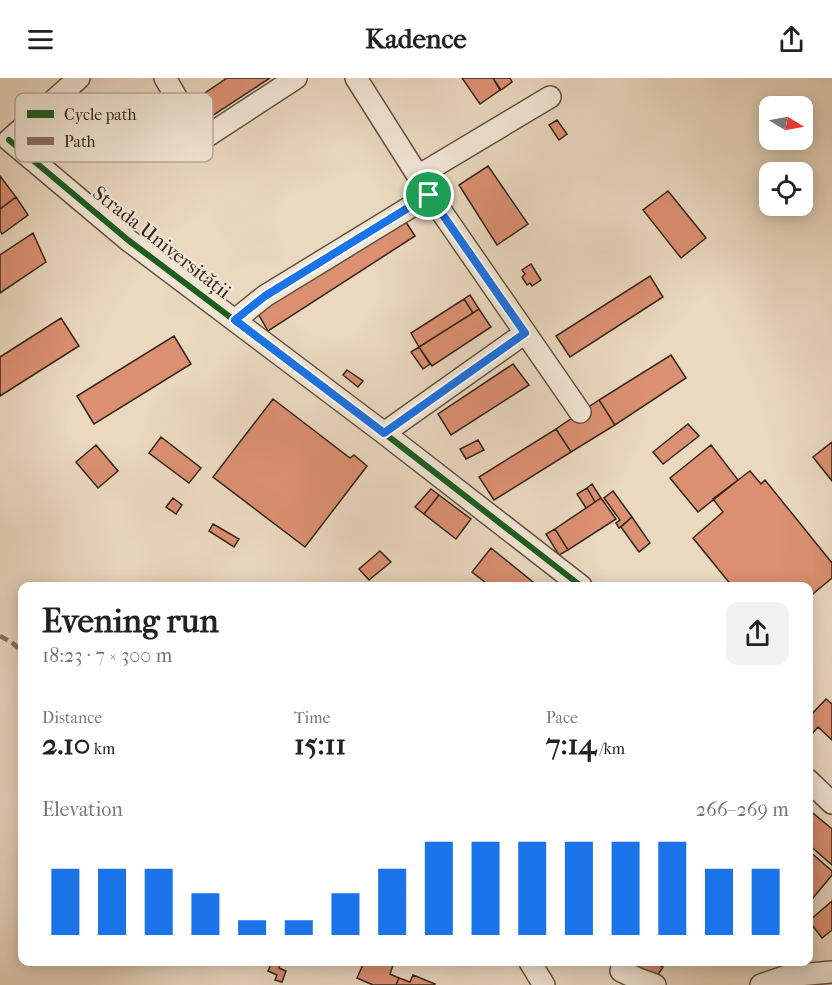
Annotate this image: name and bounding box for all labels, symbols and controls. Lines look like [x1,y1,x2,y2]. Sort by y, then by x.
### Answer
icon: menu [24,23,57,56]
text: Kadence [365,23,467,55]
icon: share [775,23,808,56]
legend [15,93,213,162]
north arrow [759,96,813,150]
map controls [759,96,813,216]
text: Cycle path [64,105,136,124]
text: Path [64,132,96,151]
button: locate [759,162,813,216]
pin [403,169,454,220]
icon: arrive [412,178,445,211]
street label: Strada Universității [87,181,235,304]
text: Evening run [42,602,219,641]
button: share [726,602,789,665]
text: 18:23 · 7 × 300 m [42,644,172,667]
text: Distance [42,708,102,727]
text: Time [294,708,330,727]
text: Pace [546,708,578,727]
text: 2.10 [42,727,90,762]
text: 15:11 [294,727,346,762]
text: 7:14 [546,727,596,762]
text: km [90,739,115,758]
text: /km [596,739,625,758]
text: Elevation [42,798,123,821]
text: 266–269 m [696,798,789,821]

